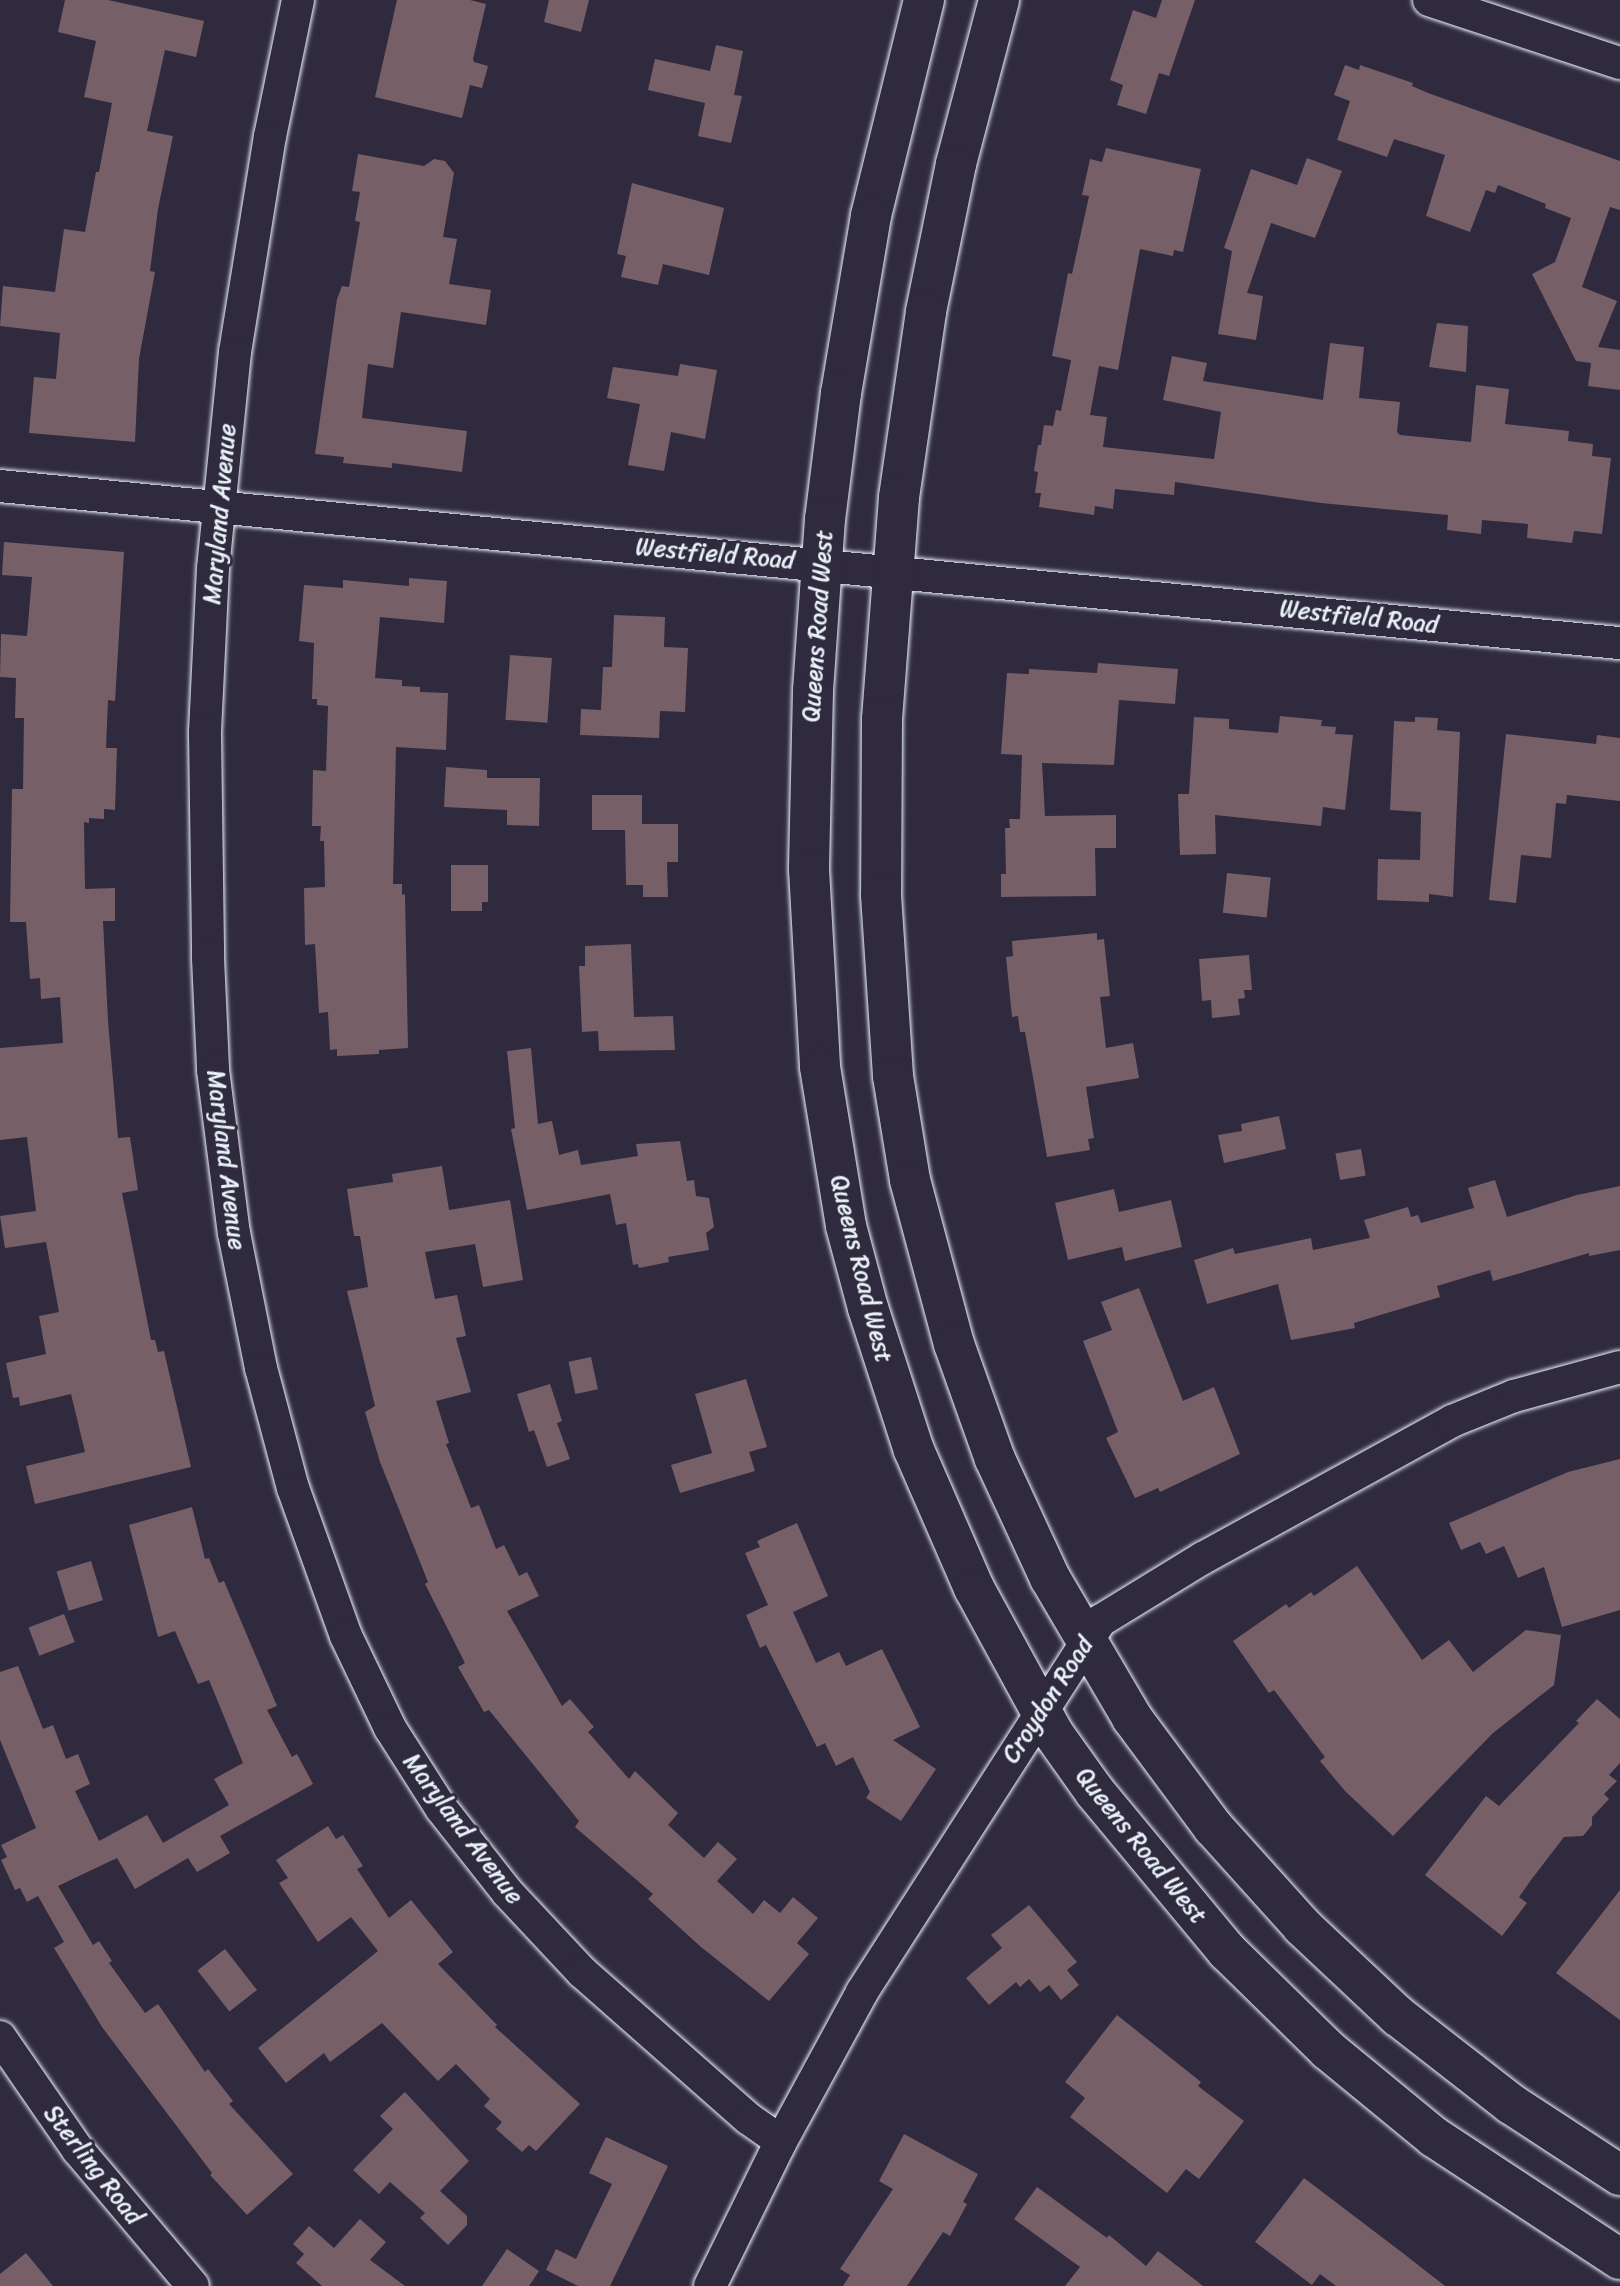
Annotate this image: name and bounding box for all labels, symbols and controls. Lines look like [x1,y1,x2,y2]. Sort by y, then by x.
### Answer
street label: Maryland Avenue [198,422,242,606]
street label: Queens Road West [797,529,839,723]
street label: Westfield Road [634,533,796,575]
street label: Westfield Road [1278,594,1440,640]
street label: Maryland Avenue [201,1068,251,1252]
street label: Queens Road West [824,1172,898,1366]
street label: Croydon Road [996,1631,1100,1769]
street label: Maryland Avenue [397,1748,529,1910]
street label: Queens Road West [1069,1762,1213,1930]
street label: Sterling Road [37,2099,149,2231]

